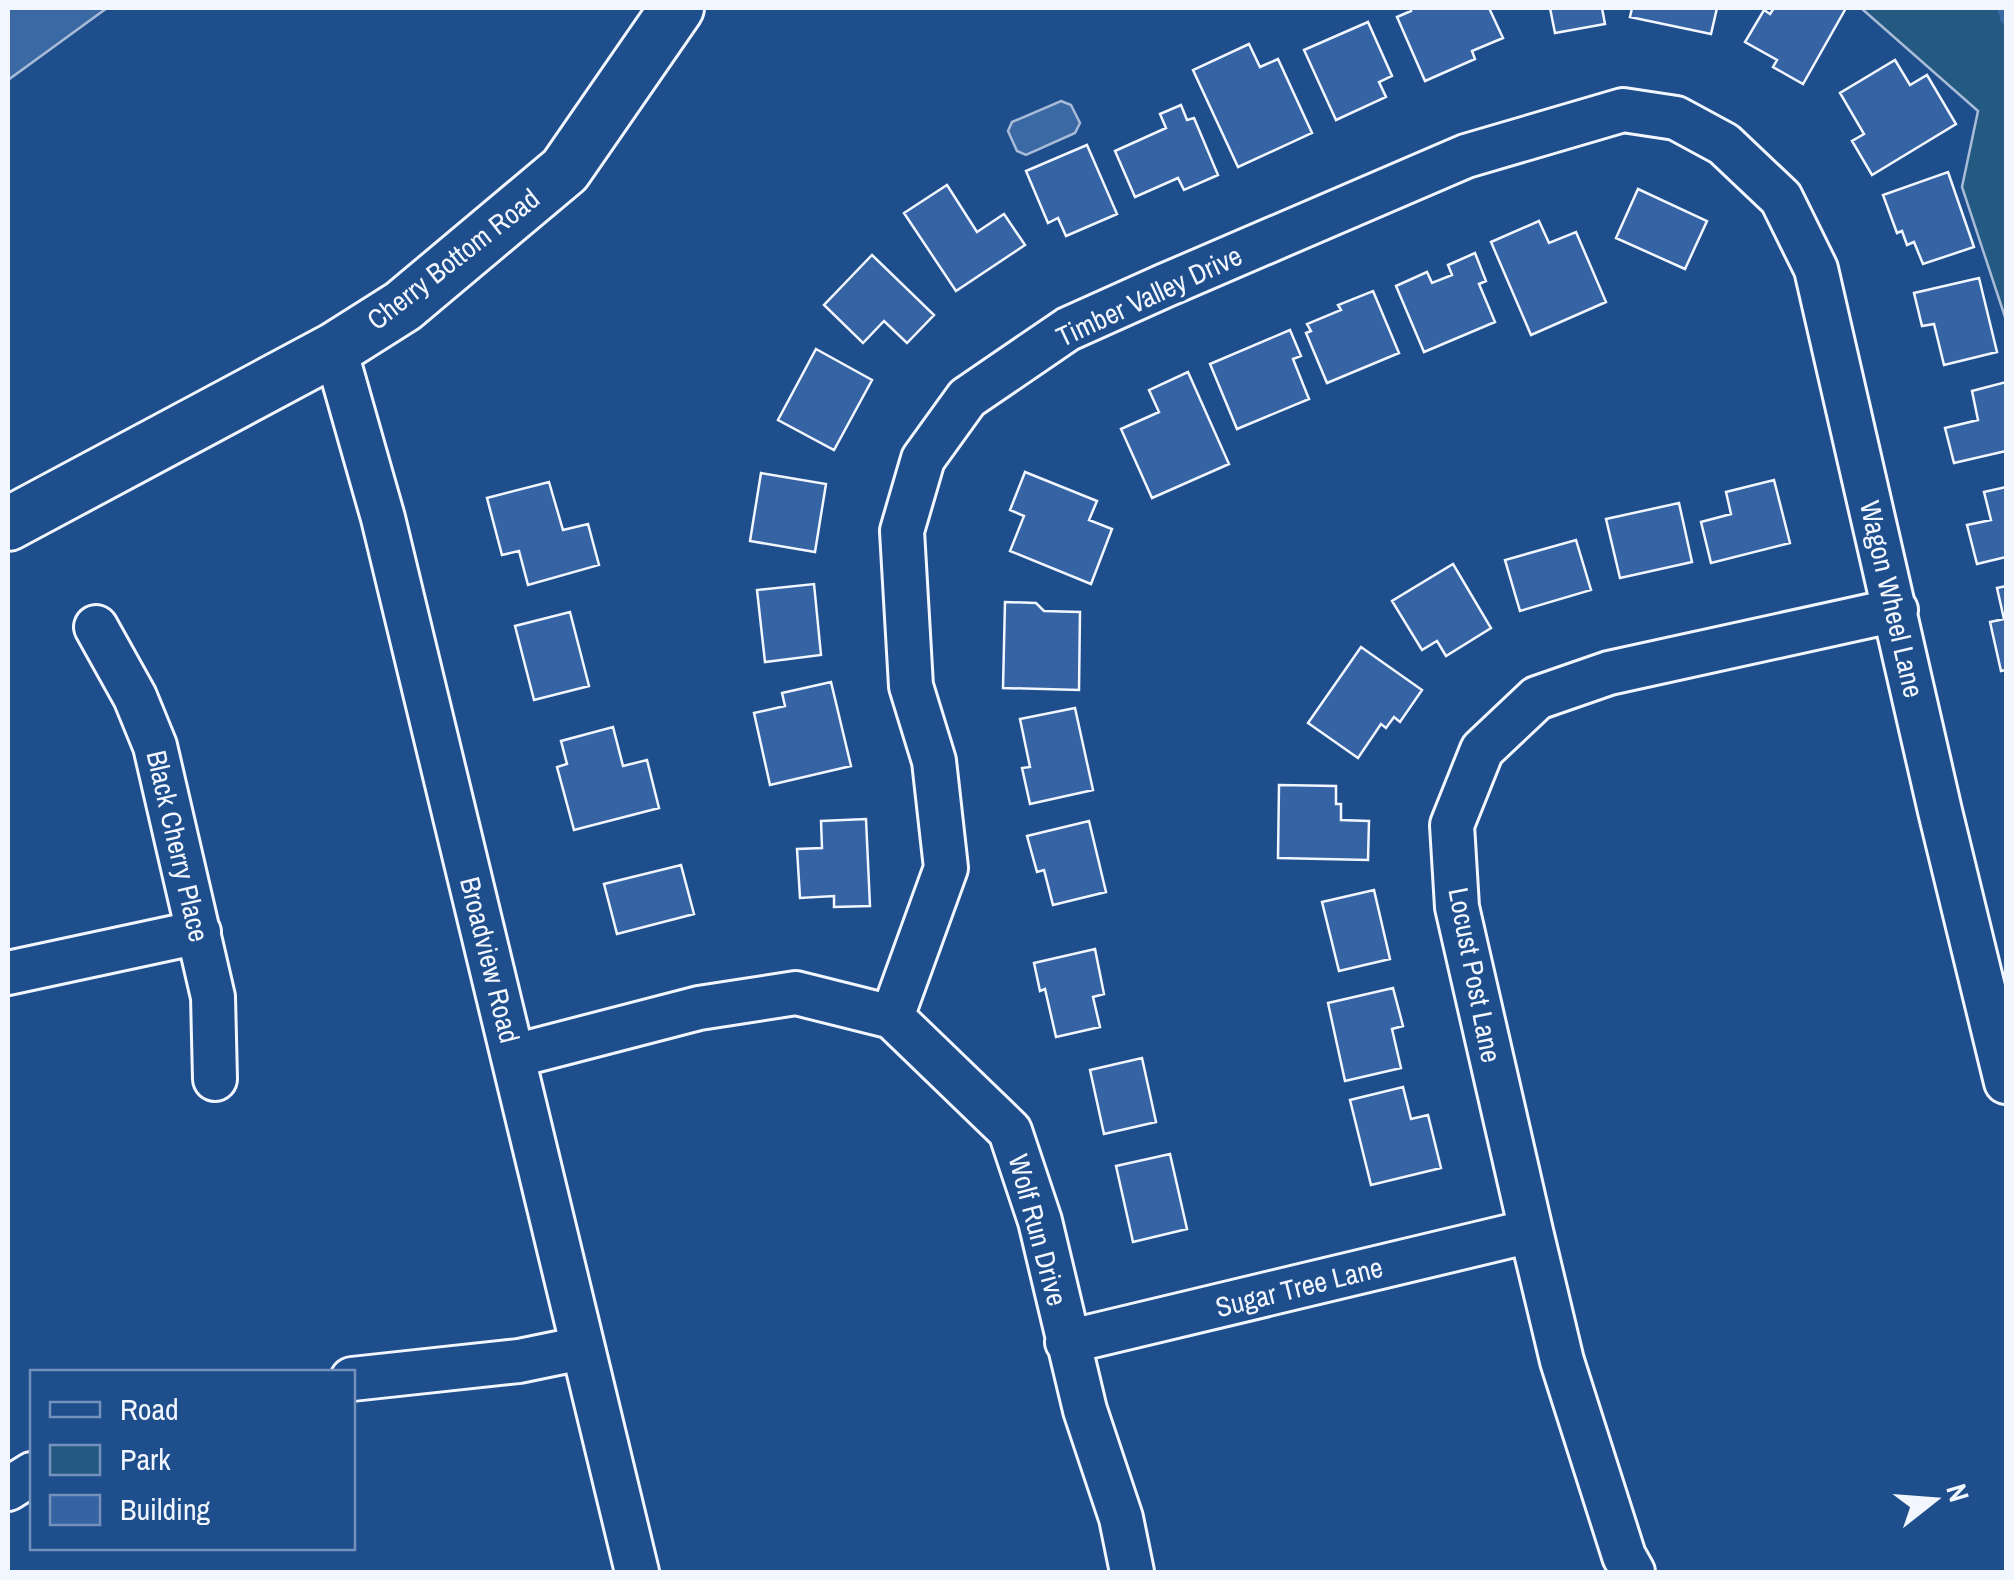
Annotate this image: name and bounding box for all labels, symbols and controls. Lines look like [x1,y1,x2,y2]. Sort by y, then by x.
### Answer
street label: Cherry Bottom Road [359,180,547,338]
street label: Timber Valley Drive [1050,236,1248,356]
street label: Wagon Wheel Lane [1851,497,1933,701]
street label: Black Cherry Place [138,747,218,945]
street label: Broadview Road [451,873,529,1047]
street label: Locust Post Lane [1439,884,1511,1066]
street label: Wolf Run Drive [1000,1150,1076,1310]
street label: Sugar Tree Lane [1211,1248,1387,1326]
legend [30,1370,355,1550]
text: Road [120,1389,179,1429]
text: Park [120,1439,171,1479]
north arrow [1884,1450,1984,1550]
text: N [1937,1479,1979,1506]
text: Building [120,1489,211,1529]

